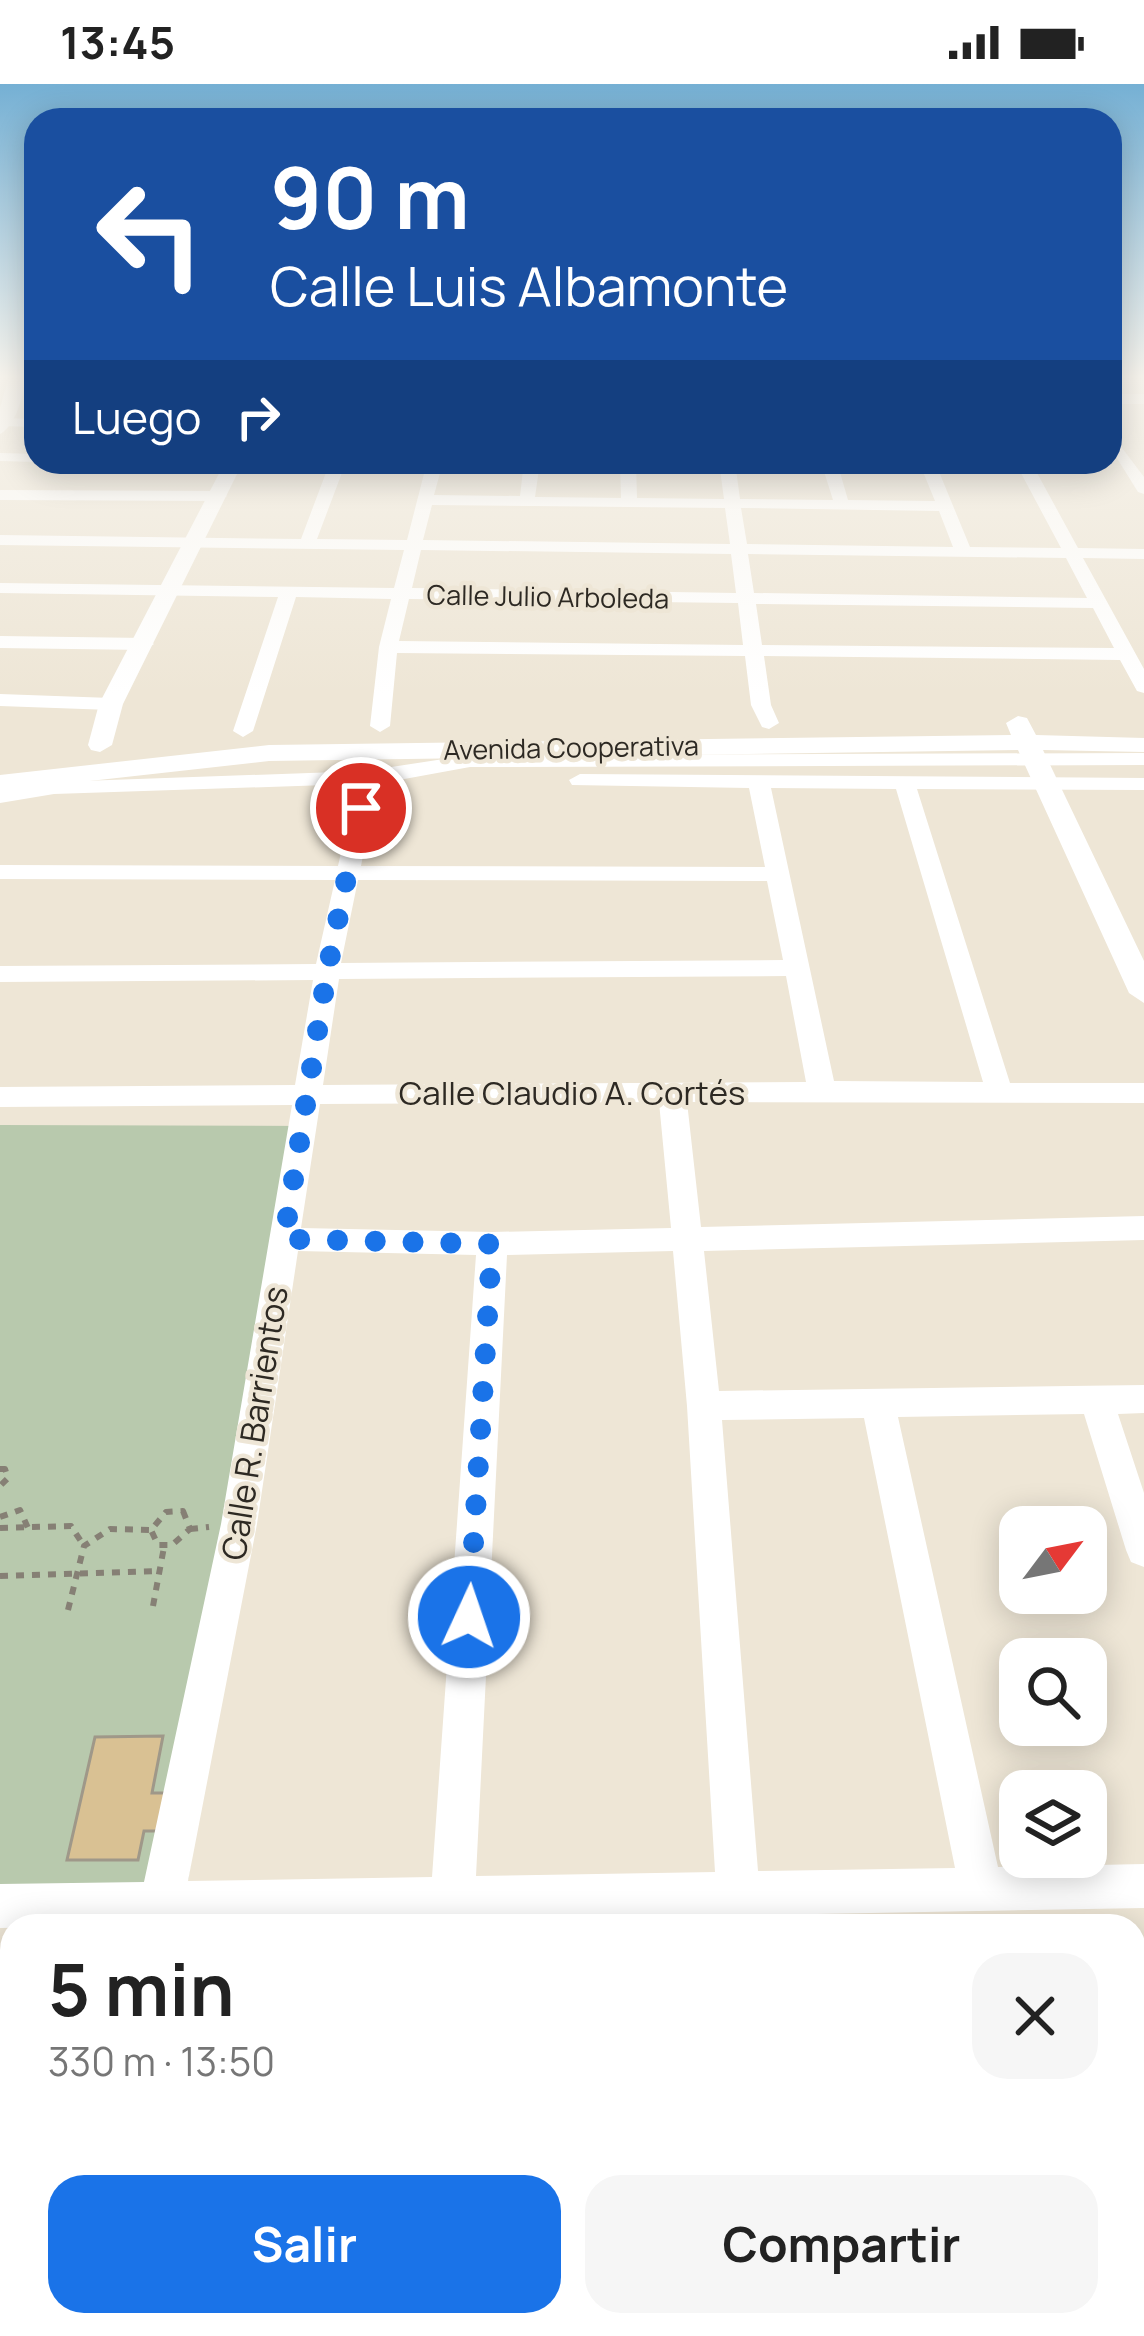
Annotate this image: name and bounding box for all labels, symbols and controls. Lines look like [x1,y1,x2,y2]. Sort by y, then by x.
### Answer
text: 13:45 [60,11,175,73]
text: 90 m [270,139,470,254]
icon: left [72,156,228,312]
text: Calle Luis Albamonte [270,248,788,322]
icon: right [225,384,291,450]
text: Luego [72,386,201,448]
street label: Calle Julio Arboleda [426,575,670,617]
street label: Avenida Cooperativa [443,726,699,768]
pin [310,757,412,859]
icon: arrive [328,775,394,841]
street label: Calle Claudio A. Cortés [399,1070,745,1115]
street label: Calle R. Barrientos [210,1283,298,1563]
north arrow [999,1506,1107,1614]
map controls [999,1506,1107,1878]
position arrow [406,1554,532,1680]
button: search [999,1638,1107,1746]
button: layers [999,1770,1107,1878]
text: 5 min [48,1939,235,2038]
button: close [972,1953,1098,2079]
text: 330 m · 13:50 [48,2034,275,2088]
button: Salir [48,2175,561,2313]
button: Compartir [585,2175,1098,2313]

